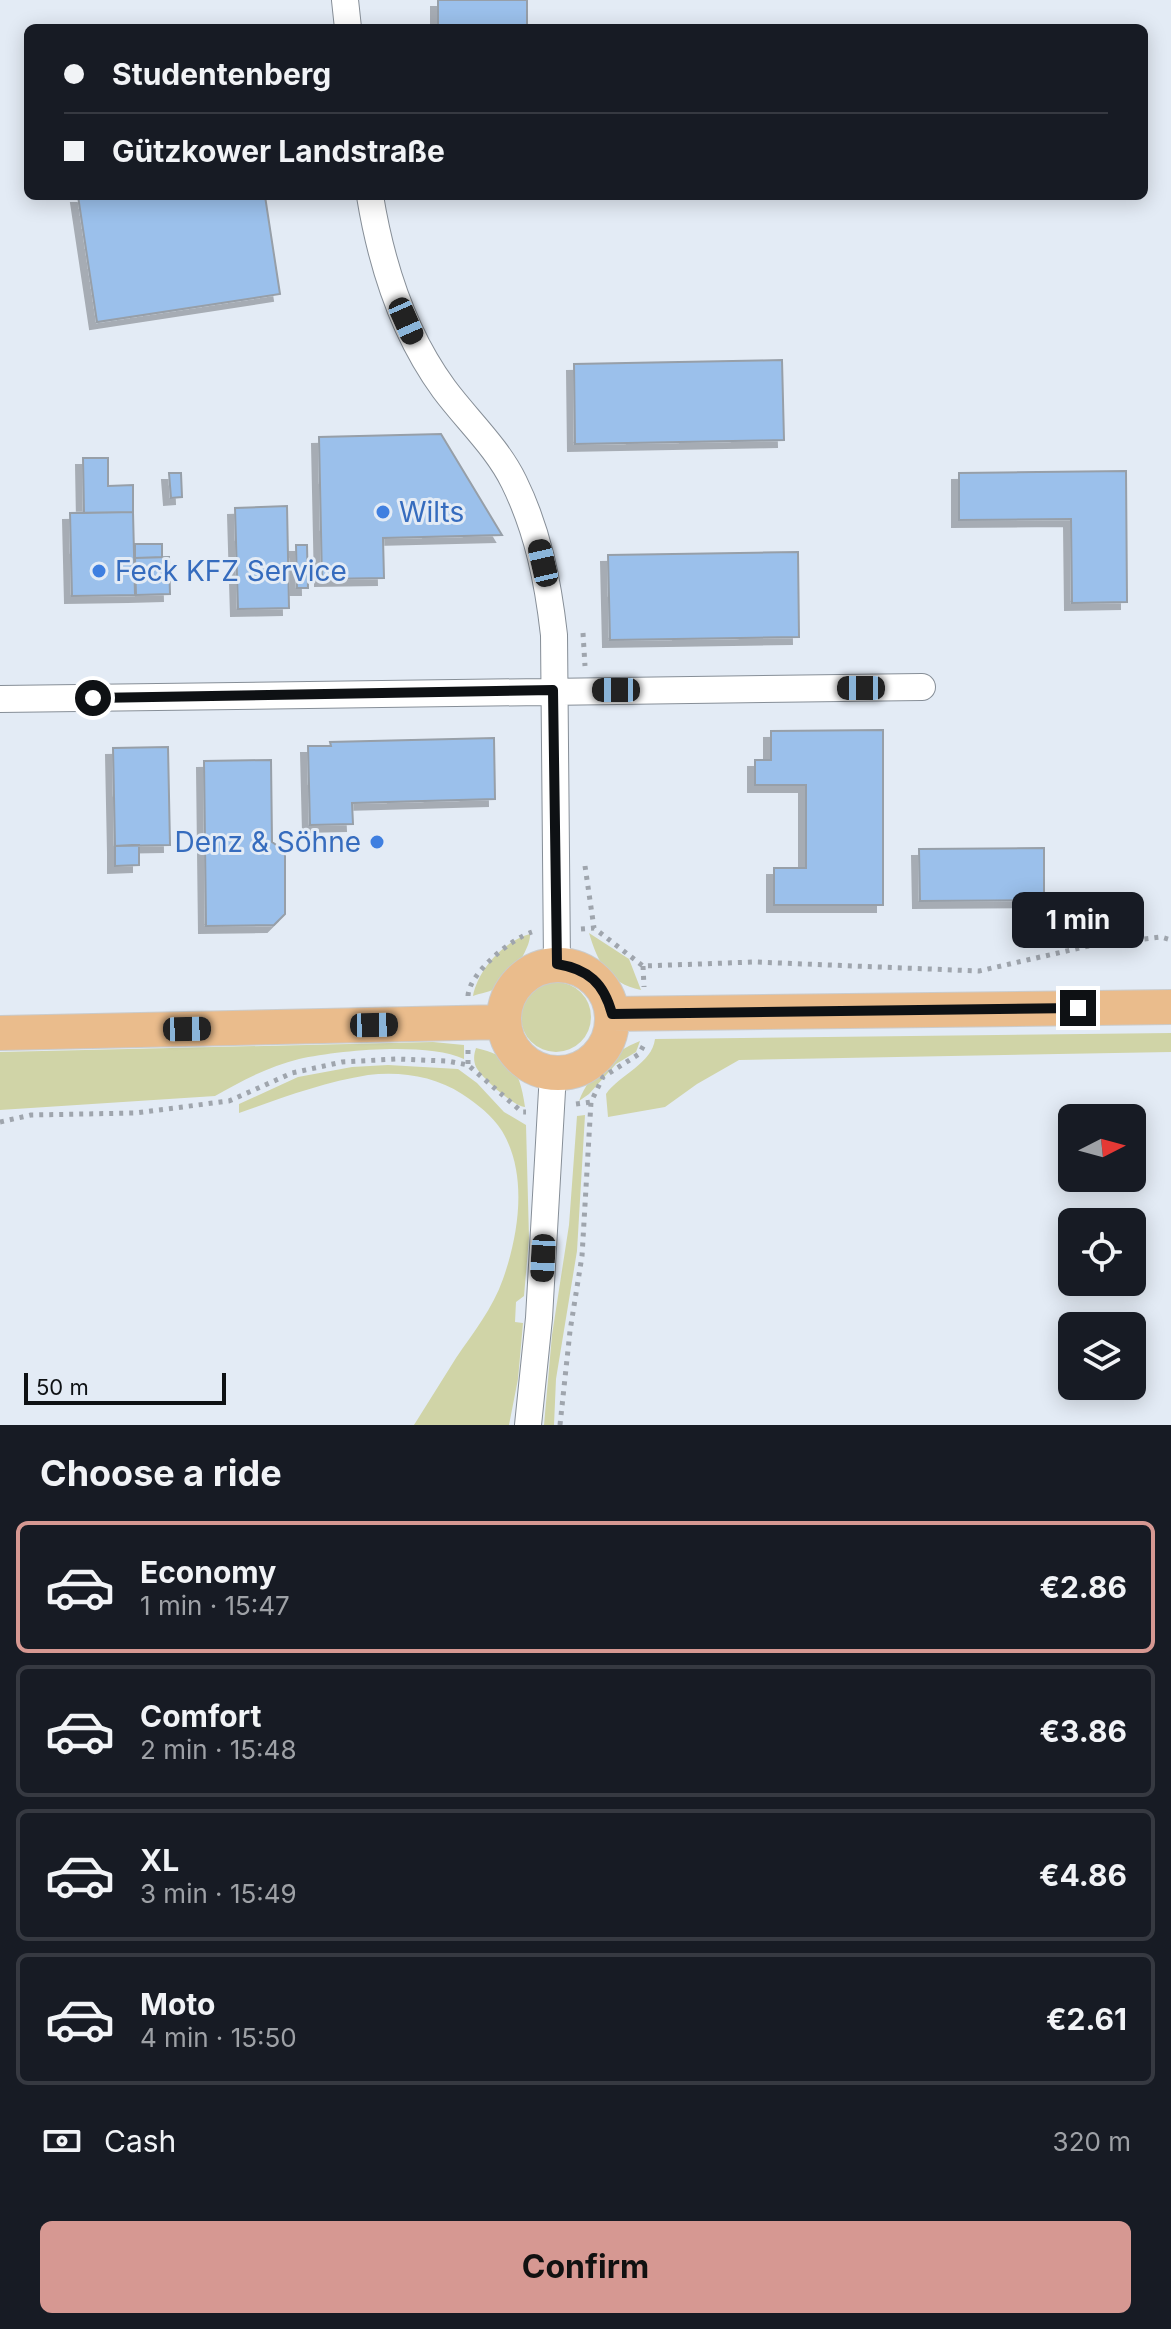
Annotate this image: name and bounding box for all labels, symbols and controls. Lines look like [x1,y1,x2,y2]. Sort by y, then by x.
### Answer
text: Studentenberg [112,56,331,92]
text: Gützkower Landstraße [112,133,445,169]
car [385,294,427,348]
place label: Wilts [399,495,464,529]
marker: Wilts [374,503,392,521]
car [526,537,560,589]
place label: Feck KFZ Service [115,554,347,588]
marker: Feck KFZ Service [90,562,108,580]
car [837,676,885,700]
car [592,678,640,702]
route start [75,680,111,716]
place label: Denz & Söhne [175,825,361,859]
marker: Denz & Söhne [368,833,386,851]
callout: 1 min [1012,892,1144,948]
text: 1 min [1046,904,1110,935]
route end [1060,990,1096,1026]
car [350,1013,398,1037]
car [163,1017,211,1041]
north arrow [1058,1104,1146,1192]
map controls [1058,1104,1146,1400]
button: locate [1058,1208,1146,1296]
car [530,1233,556,1283]
button: layers [1058,1312,1146,1400]
scale bar [24,1369,226,1405]
text: 50 m [36,1374,89,1400]
text: Choose a ride [40,1451,282,1495]
icon: car [44,1551,116,1623]
text: Economy [140,1554,276,1590]
text: €2.86 [1039,1569,1127,1605]
text: 1 min · 15:47 [140,1590,290,1621]
icon: car [44,1695,116,1767]
text: Comfort [140,1698,261,1734]
text: €3.86 [1040,1713,1127,1749]
text: 2 min · 15:48 [140,1734,296,1765]
icon: car [44,1839,116,1911]
text: XL [140,1842,179,1878]
text: €4.86 [1039,1857,1127,1893]
text: 3 min · 15:49 [140,1878,297,1909]
icon: car [44,1983,116,2055]
text: Moto [140,1986,215,2022]
text: €2.61 [1046,2001,1127,2037]
text: 4 min · 15:50 [140,2022,297,2053]
icon: cash [40,2119,84,2163]
text: Cash [104,2123,176,2159]
text: 320 m [1053,2126,1131,2157]
button: Confirm [40,2221,1131,2313]

